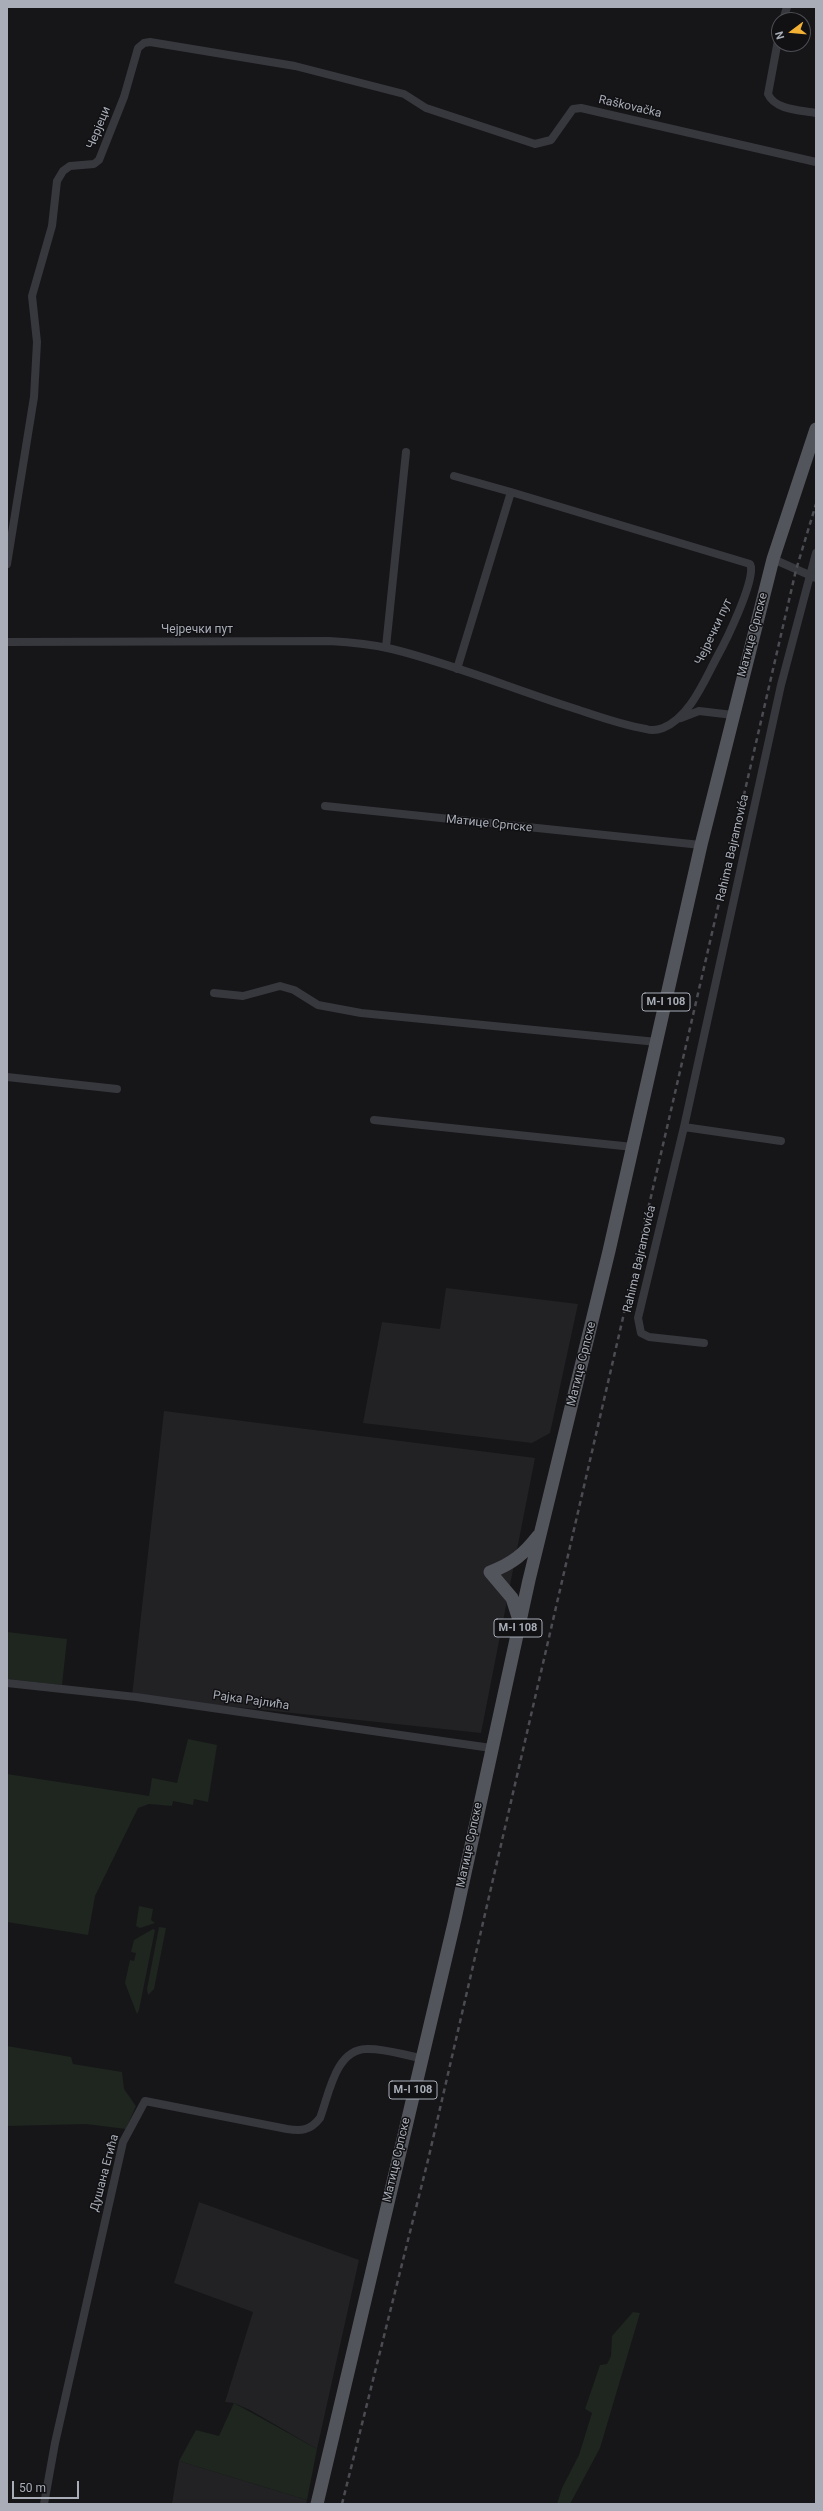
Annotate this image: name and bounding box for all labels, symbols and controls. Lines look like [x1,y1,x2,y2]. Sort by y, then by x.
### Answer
north arrow [771,12,811,52]
text: N [773,30,787,41]
street label: Raškovačka [597,93,663,121]
street label: Черјеци [84,105,114,151]
street label: Матице Српске [735,591,771,679]
street label: Чејречки пут [692,596,736,668]
street label: Чејречки пут [161,623,233,637]
street label: Rahima Bajramovića [714,793,752,903]
street label: Матице Српске [445,812,533,836]
road number: M-I 108 [642,993,690,1011]
street label: Rahima Bajramovića [621,1204,659,1314]
street label: Матице Српске [565,1320,599,1408]
road number: M-I 108 [494,1619,542,1637]
street label: Рајка Рајлића [212,1689,290,1713]
street label: Матице Српске [454,1801,486,1889]
road number: M-I 108 [389,2081,437,2099]
street label: Матице Српске [380,2116,414,2204]
street label: Душана Егића [88,2133,122,2213]
scale bar [14,2473,81,2499]
text: 50 m [19,2481,46,2495]

